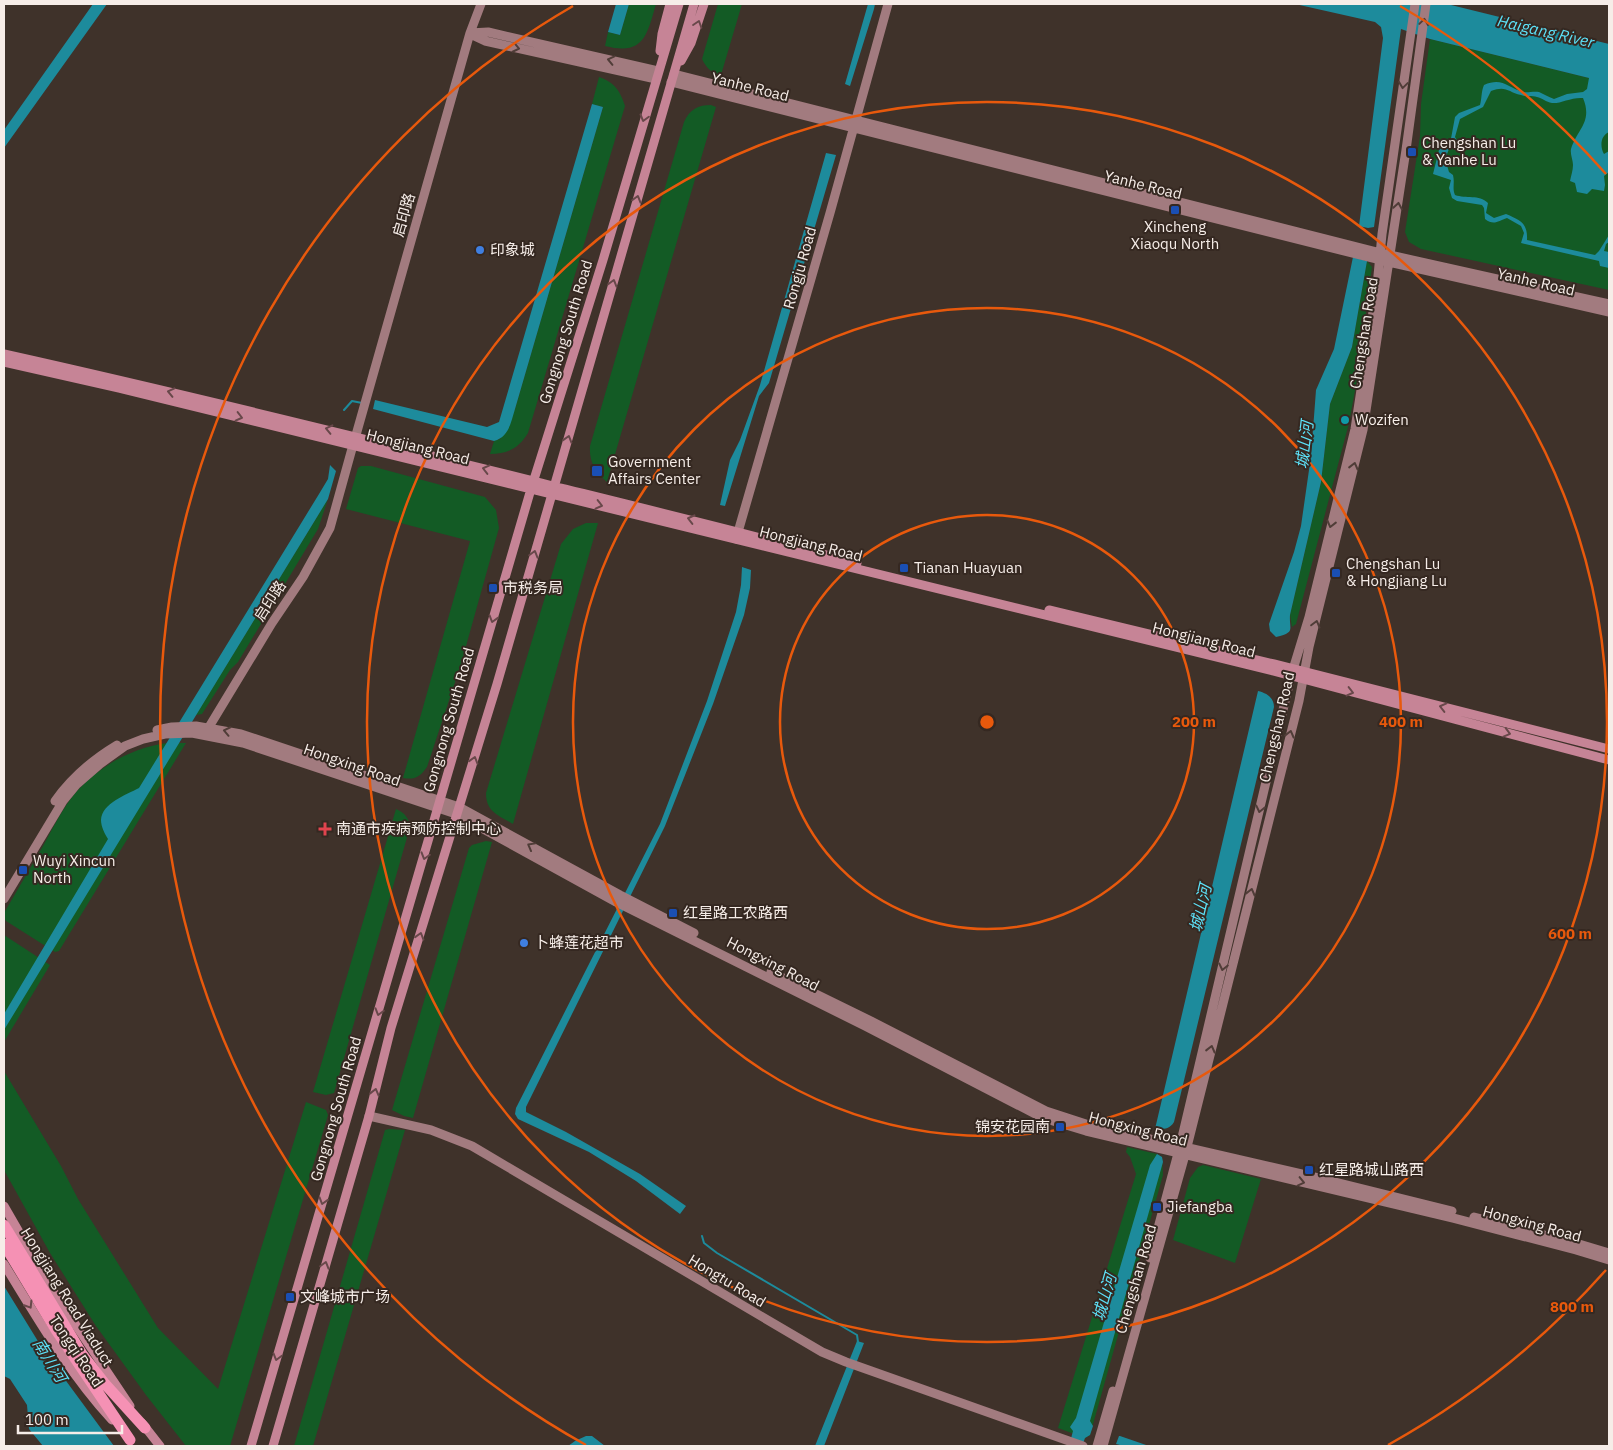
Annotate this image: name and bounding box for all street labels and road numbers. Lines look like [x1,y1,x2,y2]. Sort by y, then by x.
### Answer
street label: Yanhe Road [709,68,791,105]
street label: Yanhe Road [1102,166,1184,203]
street label: 启印路 [388,191,419,239]
street label: Rongju Road [779,225,820,311]
street label: Gongnong South Road [535,258,596,406]
street label: Yanhe Road [1495,263,1577,300]
street label: Chengshan Road [1345,276,1382,390]
street label: Hongjiang Road [365,425,472,469]
street label: Hongjiang Road [758,522,865,566]
street label: 启印路 [249,577,290,625]
street label: Hongjiang Road [1151,618,1258,662]
street label: Gongnong South Road [419,645,478,794]
street label: Chengshan Road [1255,670,1298,784]
street label: Hongxing Road [301,739,403,790]
street label: Hongxing Road [724,932,823,995]
street label: Gongnong South Road [306,1034,365,1183]
street label: Hongxing Road [1087,1107,1190,1150]
street label: Hongxing Road [1481,1201,1584,1246]
street label: Chengshan Road [1111,1222,1160,1336]
street label: Hongjiang Road Viaduct [17,1224,118,1370]
street label: Hongtu Road [685,1250,770,1311]
street label: Tongqi Road [45,1311,107,1390]

